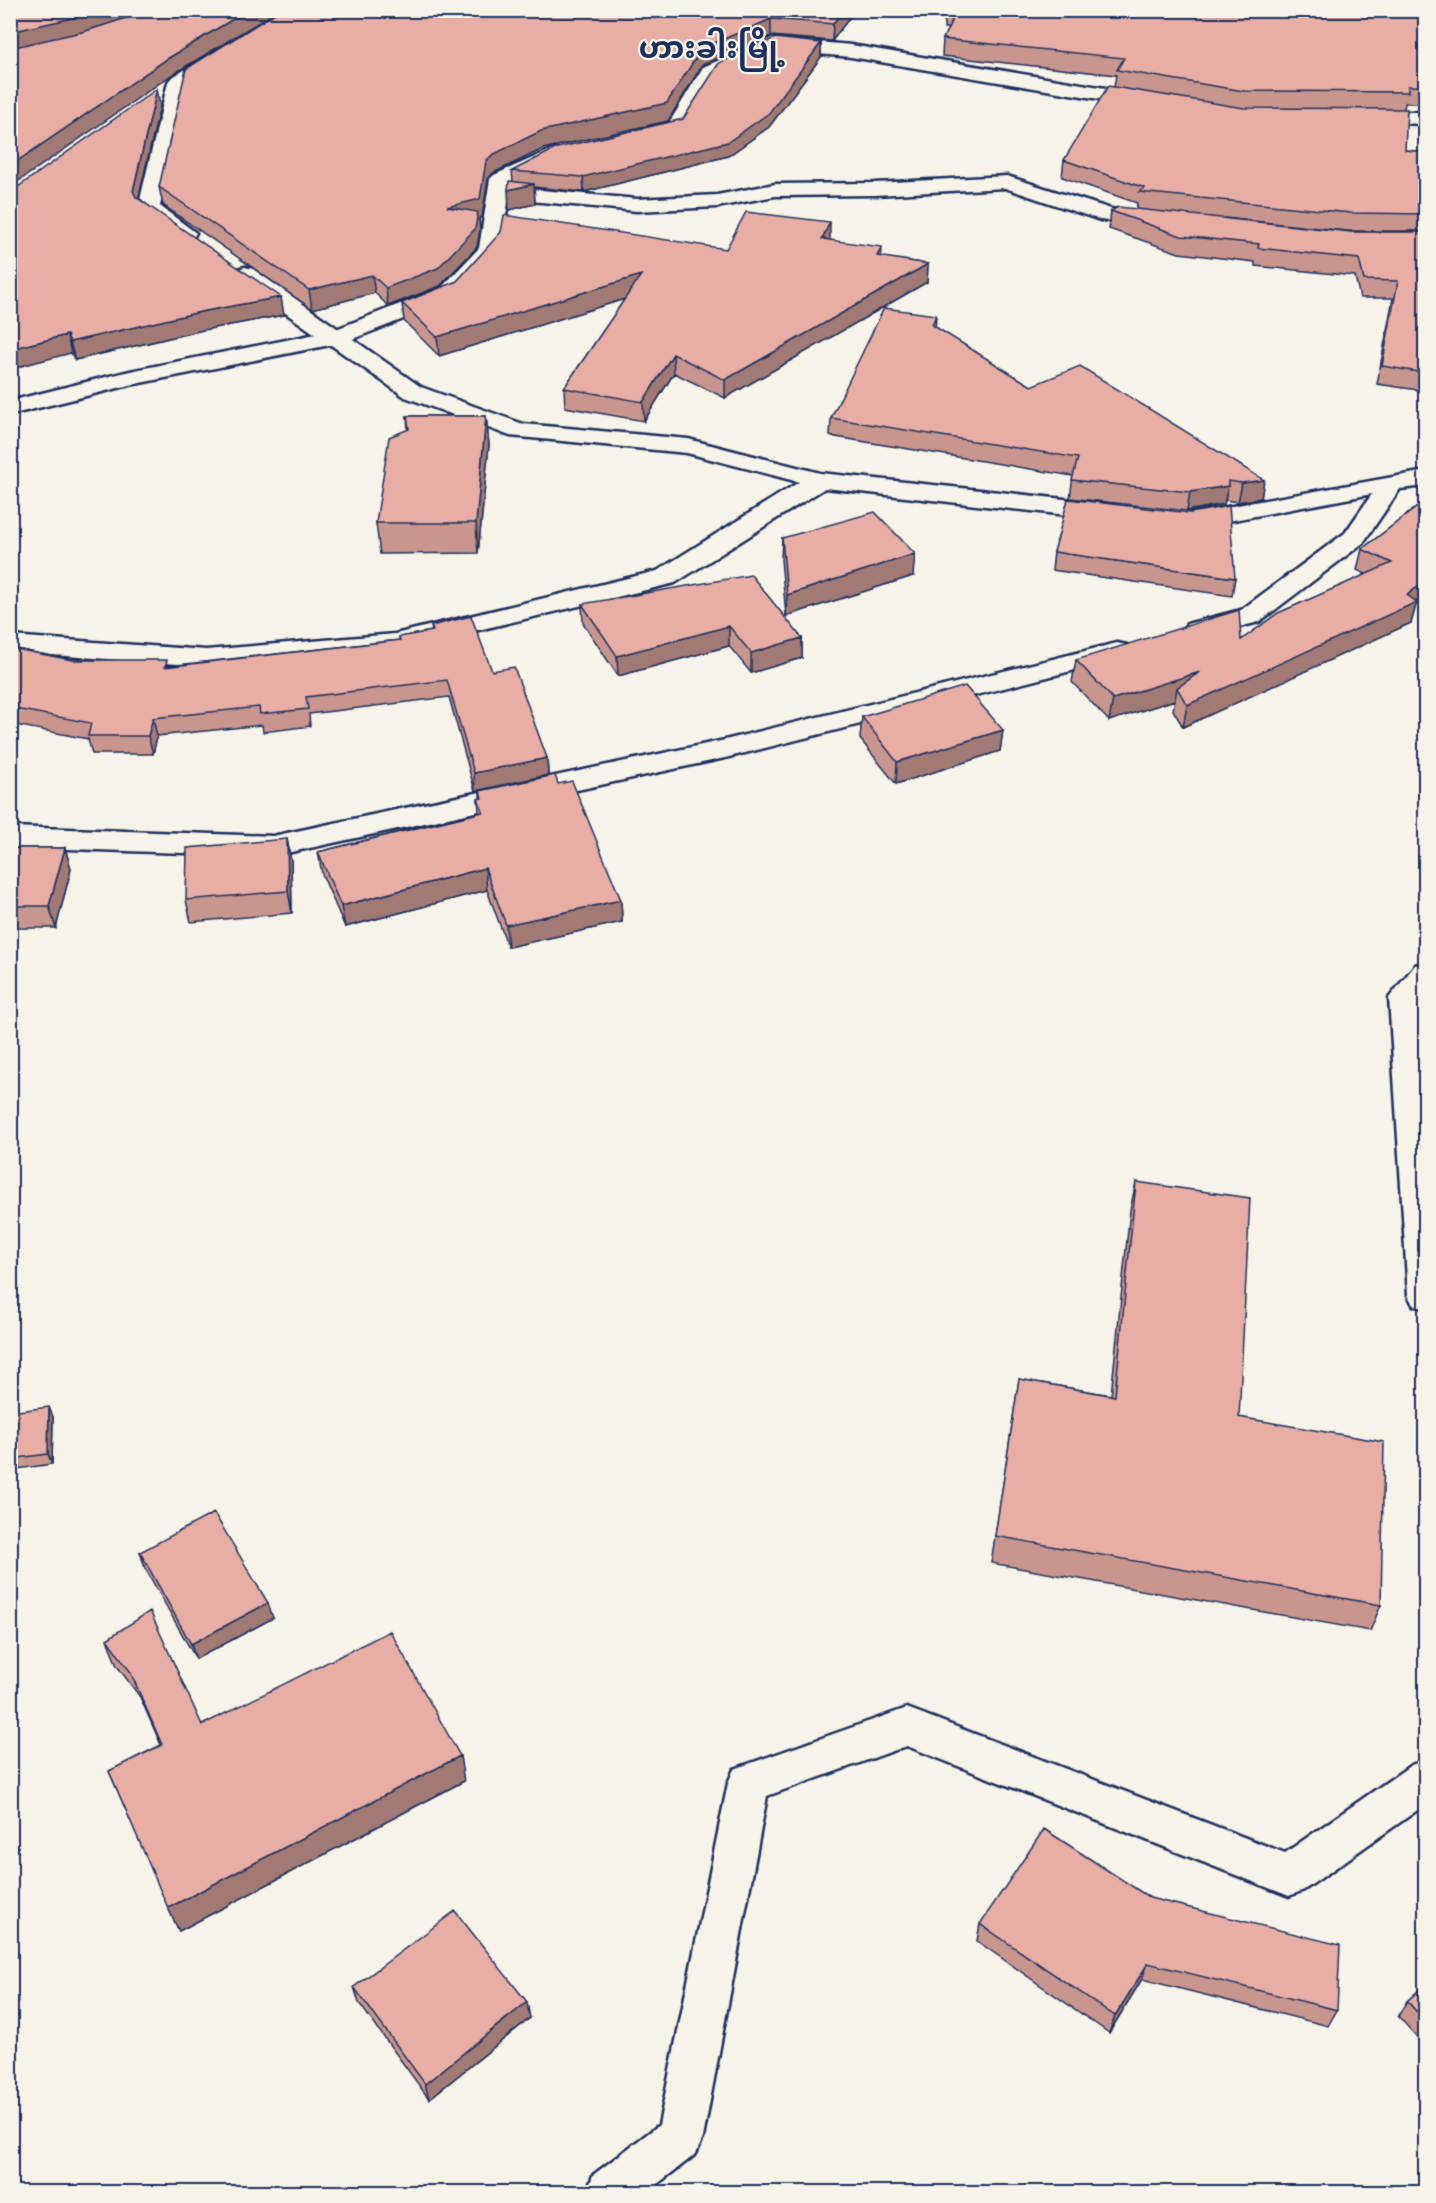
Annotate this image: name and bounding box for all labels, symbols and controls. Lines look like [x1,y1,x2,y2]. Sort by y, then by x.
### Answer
district label: ဟားခါးမြို့ [639,27,785,72]

